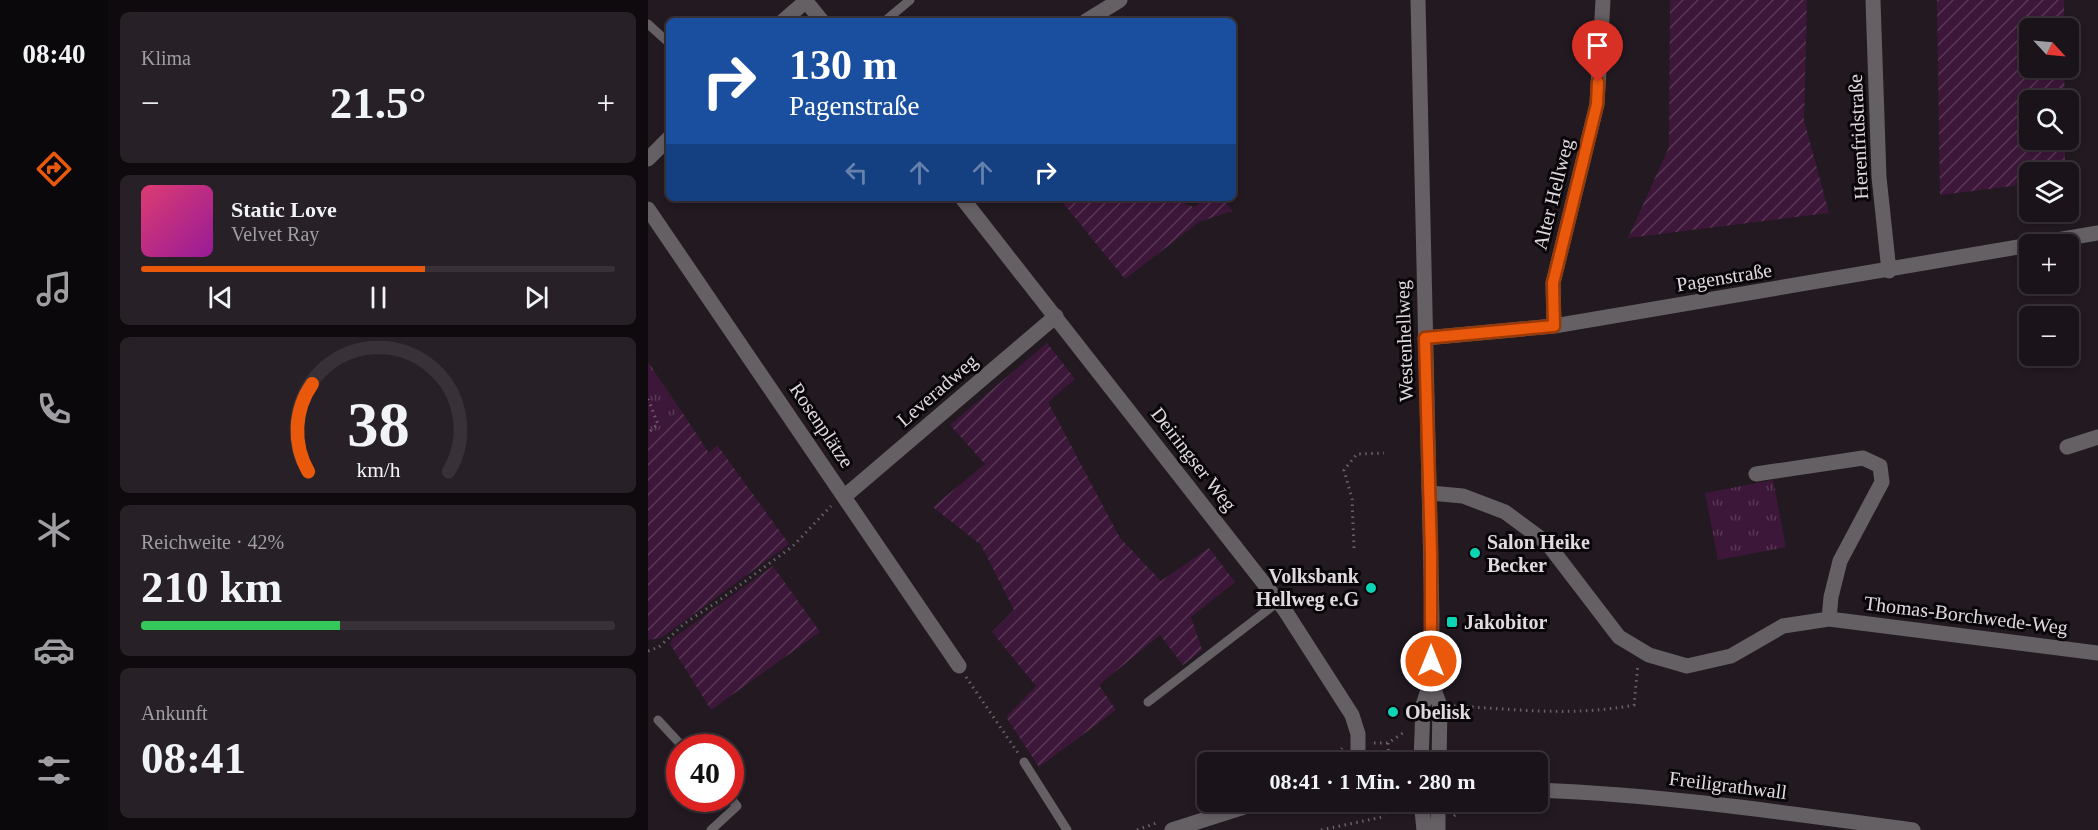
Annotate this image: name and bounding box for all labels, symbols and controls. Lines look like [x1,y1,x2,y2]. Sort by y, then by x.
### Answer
north arrow [2019,18,2079,78]
map controls [2019,18,2079,366]
pin [1572,20,1623,82]
icon: arrive [1581,29,1614,62]
text: 08:40 [23,39,86,69]
icon: right [690,42,768,120]
text: 130 m [789,42,898,88]
text: Klima [141,47,191,69]
street label: Herenfridstraße [1844,74,1872,200]
text: 21.5° [330,78,426,128]
text: − [141,85,160,121]
text: + [596,85,615,121]
button: search [2019,90,2079,150]
text: Pagenstraße [789,91,919,121]
street label: Alter Hellweg [1529,136,1578,252]
icon: directions [33,148,75,190]
icon: left [840,156,873,189]
icon: ahead [903,156,936,189]
icon: ahead [966,156,999,189]
icon: right [1029,156,1062,189]
button: layers [2019,162,2079,222]
text: Static Love [231,197,337,222]
text: Velvet Ray [231,223,319,245]
button: + [2019,234,2079,294]
street label: Pagenstraße [1675,259,1774,296]
icon: music [33,268,75,310]
street label: Westenhellweg [1391,280,1418,402]
icon: previous [204,281,237,314]
icon: pause [362,281,395,314]
icon: next [520,281,553,314]
button: − [2019,306,2079,366]
street label: Leveradweg [892,349,982,431]
street label: Rosenplätze [785,378,859,472]
icon: phone [33,388,75,430]
text: 38 [347,390,409,459]
street label: Deiringser Weg [1146,403,1241,516]
text: km/h [356,458,400,482]
icon: climate [33,509,75,551]
text: Reichweite · 42% [141,531,284,553]
place label: Salon Heike Becker [1487,531,1590,576]
marker: Salon Heike Becker [1468,546,1482,560]
text: 210 km [141,562,282,612]
place label: Volksbank Hellweg e.G [1256,565,1360,611]
marker: Volksbank Hellweg e.G [1364,581,1378,595]
street label: Thomas-Borchwede-Weg [1863,592,2069,639]
place label: Jakobitor [1464,611,1547,633]
marker: Jakobitor [1445,615,1459,629]
icon: car [33,629,75,671]
position arrow [1399,629,1463,693]
place label: Obelisk [1405,701,1471,723]
text: Ankunft [141,702,208,724]
marker: Obelisk [1386,705,1400,719]
text: 08:41 [141,733,246,783]
speed limit sign: 40 [666,734,744,812]
icon: filters [33,749,75,791]
street label: Freiligrathwall [1668,767,1789,804]
text: 08:41 · 1 Min. · 280 m [1270,769,1475,794]

